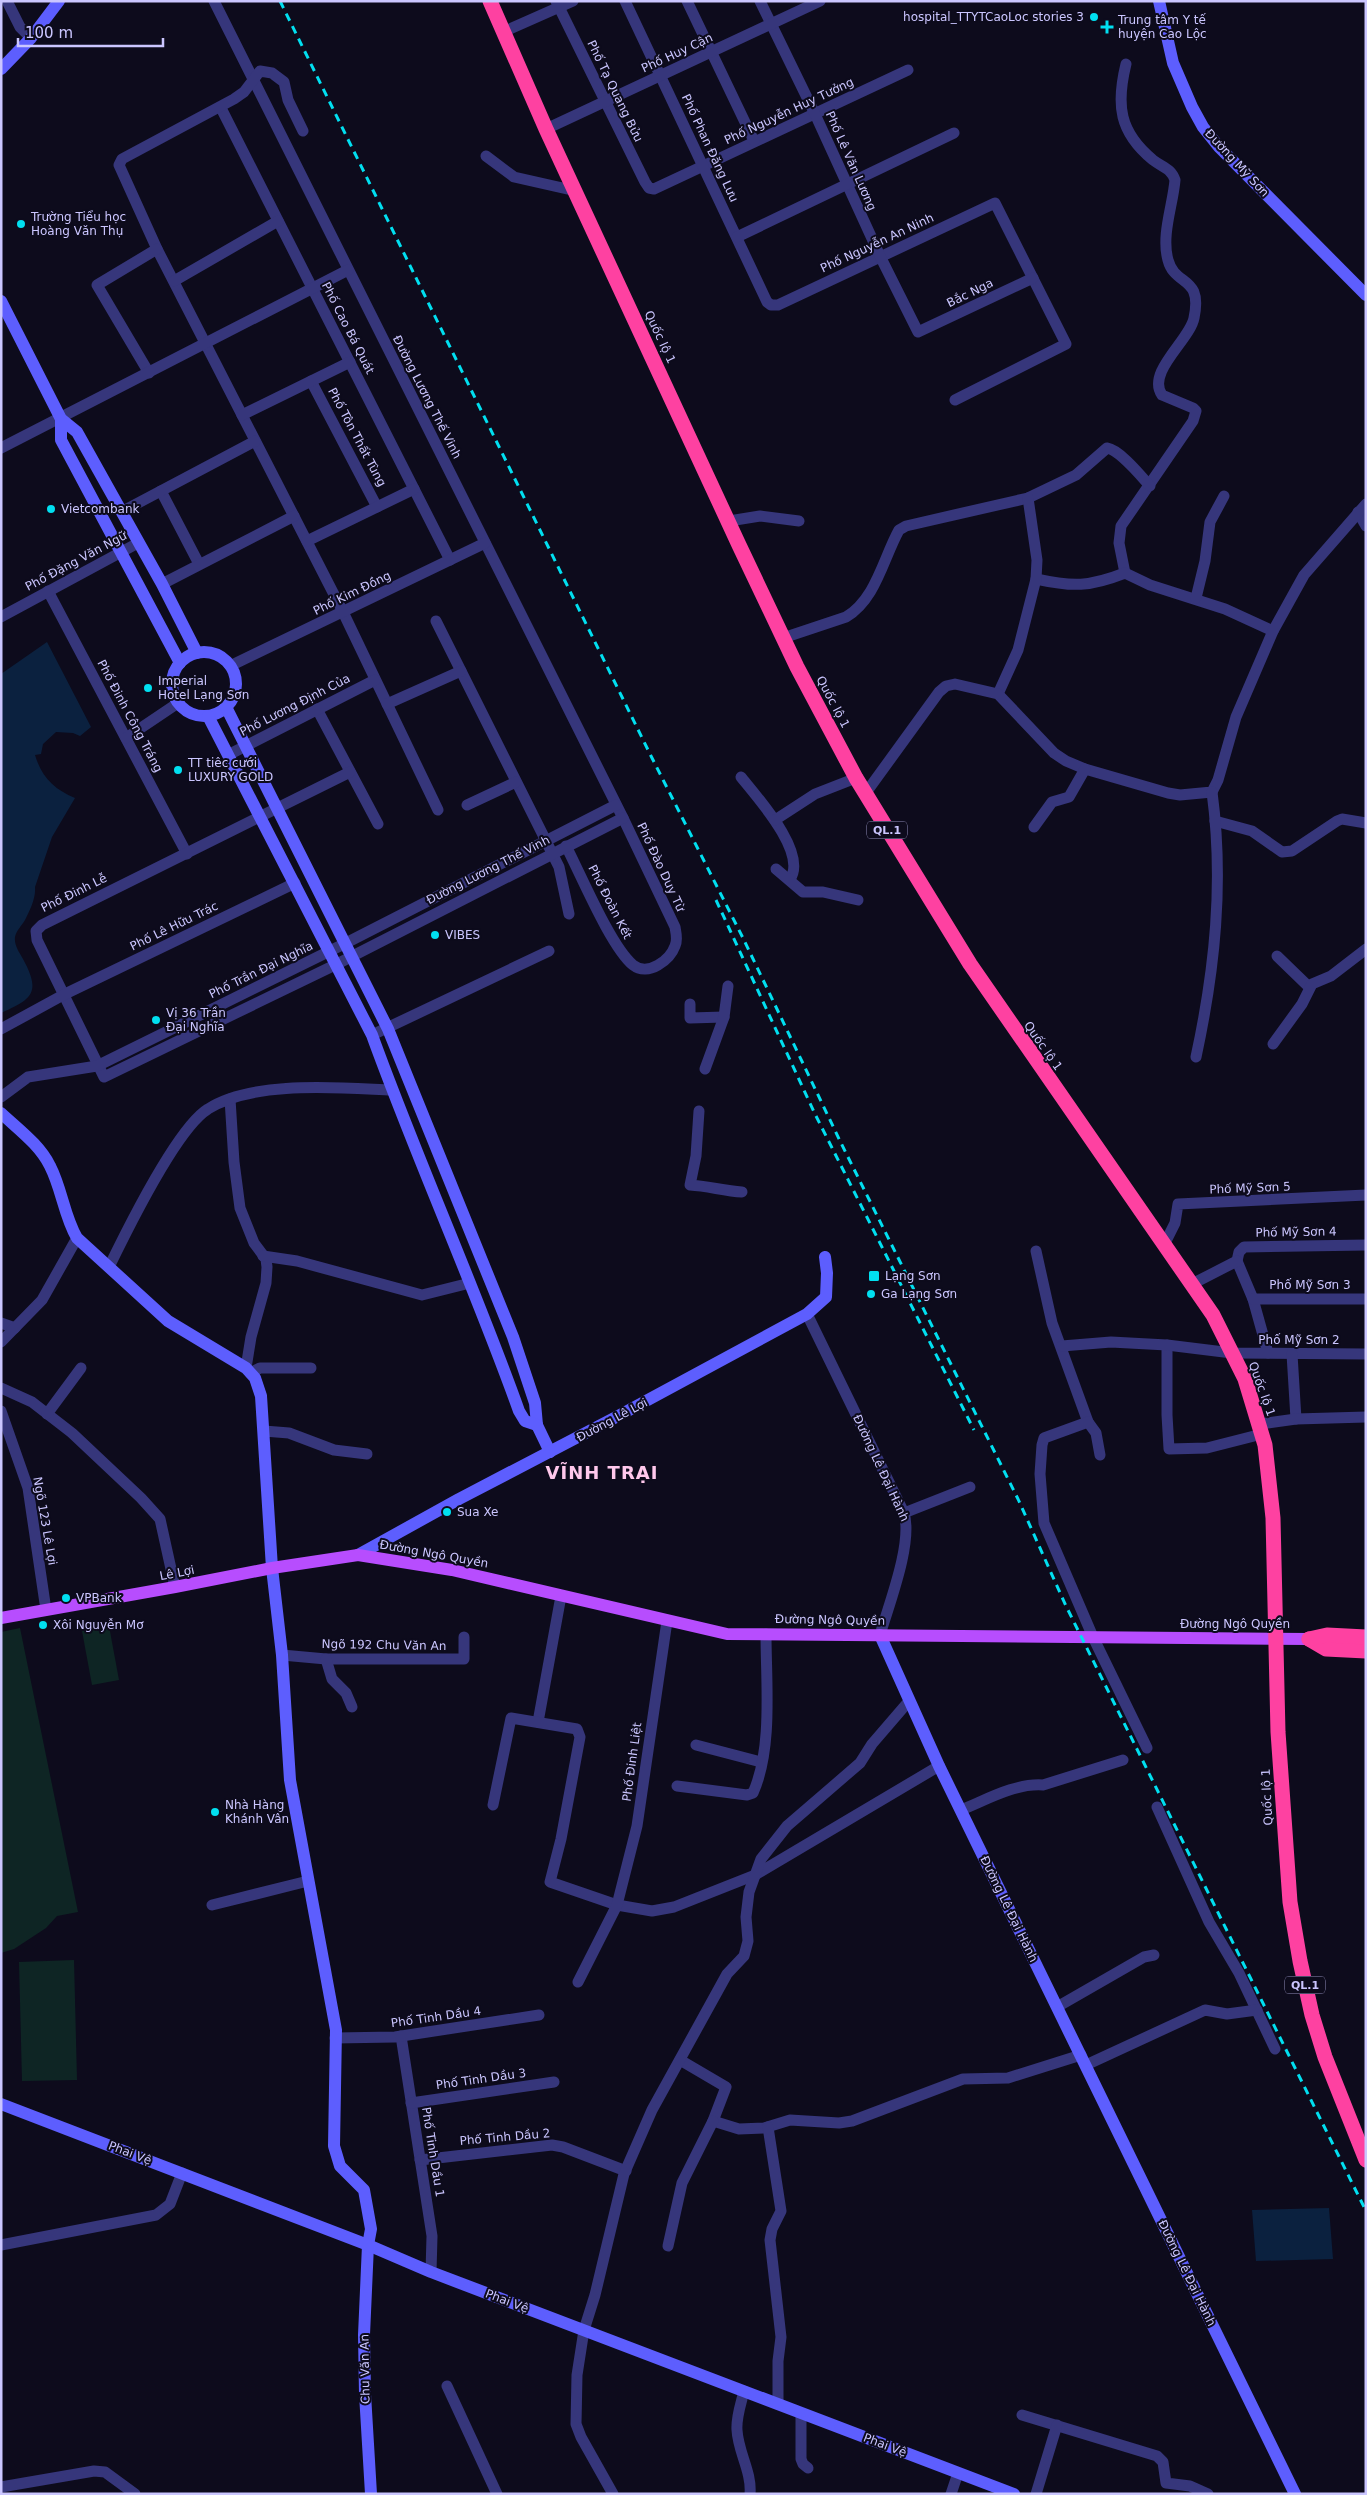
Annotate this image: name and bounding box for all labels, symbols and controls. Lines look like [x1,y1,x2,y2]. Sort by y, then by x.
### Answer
place label: hospital_TTYTCaoLoc stories 3 [903,10,1084,24]
marker: hospital_TTYTCaoLoc stories 3 [1088,11,1100,23]
place label: Trung tâm Y tế huyện Cao Lộc [1117,13,1207,41]
scale bar [18,15,162,47]
marker: Trung tâm Y tế huyện Cao Lộc [1100,20,1114,34]
text: 100 m [25,24,73,42]
street label: Phố Huy Cận [639,30,715,76]
street label: Phố Tạ Quang Bửu [584,38,646,144]
street label: Phố Nguyễn Huy Tưởng [722,75,856,147]
street label: Phố Phan Đăng Lưu [679,92,741,204]
street label: Phố Lê Văn Lương [823,109,879,213]
street label: Đường Mỹ Sơn [1202,126,1272,200]
place label: Trường Tiểu học Hoàng Văn Thụ [30,210,126,238]
street label: Phố Nguyễn An Ninh [818,211,936,275]
marker: Trường Tiểu học Hoàng Văn Thụ [15,218,27,230]
street label: Bắc Nga [944,276,996,310]
street label: Phố Cao Bá Quát [319,280,377,377]
street label: Quốc lộ 1 [642,308,678,366]
street label: Đường Lương Thế Vinh [390,333,464,461]
street label: Phố Tôn Thất Tùng [325,385,389,489]
place label: Vietcombank [61,502,140,516]
marker: Vietcombank [45,503,57,515]
street label: Phố Đặng Văn Ngữ [23,528,130,594]
street label: Phố Kim Đồng [311,568,393,618]
street label: Phố Đinh Công Tráng [94,657,166,775]
street label: Phố Lương Định Của [238,671,352,739]
place label: Imperial Hotel Lạng Sơn [158,674,249,702]
street label: Quốc lộ 1 [813,674,853,730]
marker: Imperial Hotel Lạng Sơn [142,682,154,694]
place label: TT tiêc cưới LUXURY GOLD [187,756,273,784]
marker: TT tiêc cưới LUXURY GOLD [172,764,184,776]
street label: Phố Đào Duy Từ [634,820,688,915]
road number: QL.1 [867,822,907,838]
street label: Đường Lương Thế Vinh [424,833,552,907]
street label: Phố Đoàn Kết [585,863,635,942]
street label: Phố Đinh Lễ [39,871,109,915]
street label: Phố Lê Hữu Trác [128,899,220,953]
place label: VIBES [445,928,480,942]
marker: VIBES [429,929,441,941]
street label: Phố Trần Đại Nghĩa [207,939,315,1001]
place label: Vị 36 Trần Đại Nghĩa [166,1006,226,1034]
marker: Vị 36 Trần Đại Nghĩa [150,1014,162,1026]
street label: Quốc lộ 1 [1021,1019,1065,1073]
street label: Phố Mỹ Sơn 5 [1209,1180,1291,1196]
street label: Phố Mỹ Sơn 4 [1255,1224,1337,1240]
marker: Lạng Sơn [867,1269,881,1283]
place label: Lạng Sơn [885,1269,941,1283]
street label: Phố Mỹ Sơn 3 [1269,1278,1351,1292]
place label: Ga Lạng Sơn [881,1287,957,1301]
marker: Ga Lạng Sơn [865,1288,877,1300]
street label: Phố Mỹ Sơn 2 [1258,1333,1340,1347]
street label: Quốc lộ 1 [1246,1360,1278,1418]
street label: Đường Lê Lợi [574,1395,650,1445]
street label: Đường Lê Đại Hành [850,1412,912,1524]
district label: VĨNH TRẠI [546,1461,658,1483]
street label: Ngõ 123 Lê Lợi [30,1476,60,1566]
place label: Sua Xe [457,1505,498,1519]
marker: Sua Xe [441,1506,453,1518]
street label: Đường Ngô Quyền [379,1538,489,1570]
street label: Lê Lợi [158,1563,196,1583]
place label: VPBank [76,1591,122,1605]
marker: VPBank [60,1592,72,1604]
street label: Đường Ngô Quyền [775,1612,885,1628]
street label: Đường Ngô Quyền [1180,1617,1290,1631]
place label: Xôi Nguyễn Mơ [53,1618,144,1632]
marker: Xôi Nguyễn Mơ [37,1619,49,1631]
street label: Ngõ 192 Chu Văn An [322,1637,446,1653]
street label: Phố Đinh Liệt [620,1721,645,1802]
street label: Quốc lộ 1 [1259,1768,1275,1826]
place label: Nhà Hàng Khánh Vân [225,1798,289,1826]
marker: Nhà Hàng Khánh Vân [209,1806,221,1818]
street label: Đường Lê Đại Hành [977,1854,1041,1964]
road number: QL.1 [1285,1976,1325,1994]
street label: Phố Tinh Dầu 4 [390,2004,482,2030]
street label: Phố Tinh Dầu 3 [435,2066,527,2092]
street label: Phố Tinh Dầu 1 [419,2106,447,2198]
street label: Phố Tinh Dầu 2 [459,2126,551,2148]
street label: Phai Vệ [107,2138,153,2168]
street label: Đường Lê Đại Hành [1155,2218,1219,2328]
street label: Phai Vệ [484,2286,530,2316]
street label: Chu Văn An [357,2334,373,2404]
street label: Phai Vệ [862,2430,908,2460]

